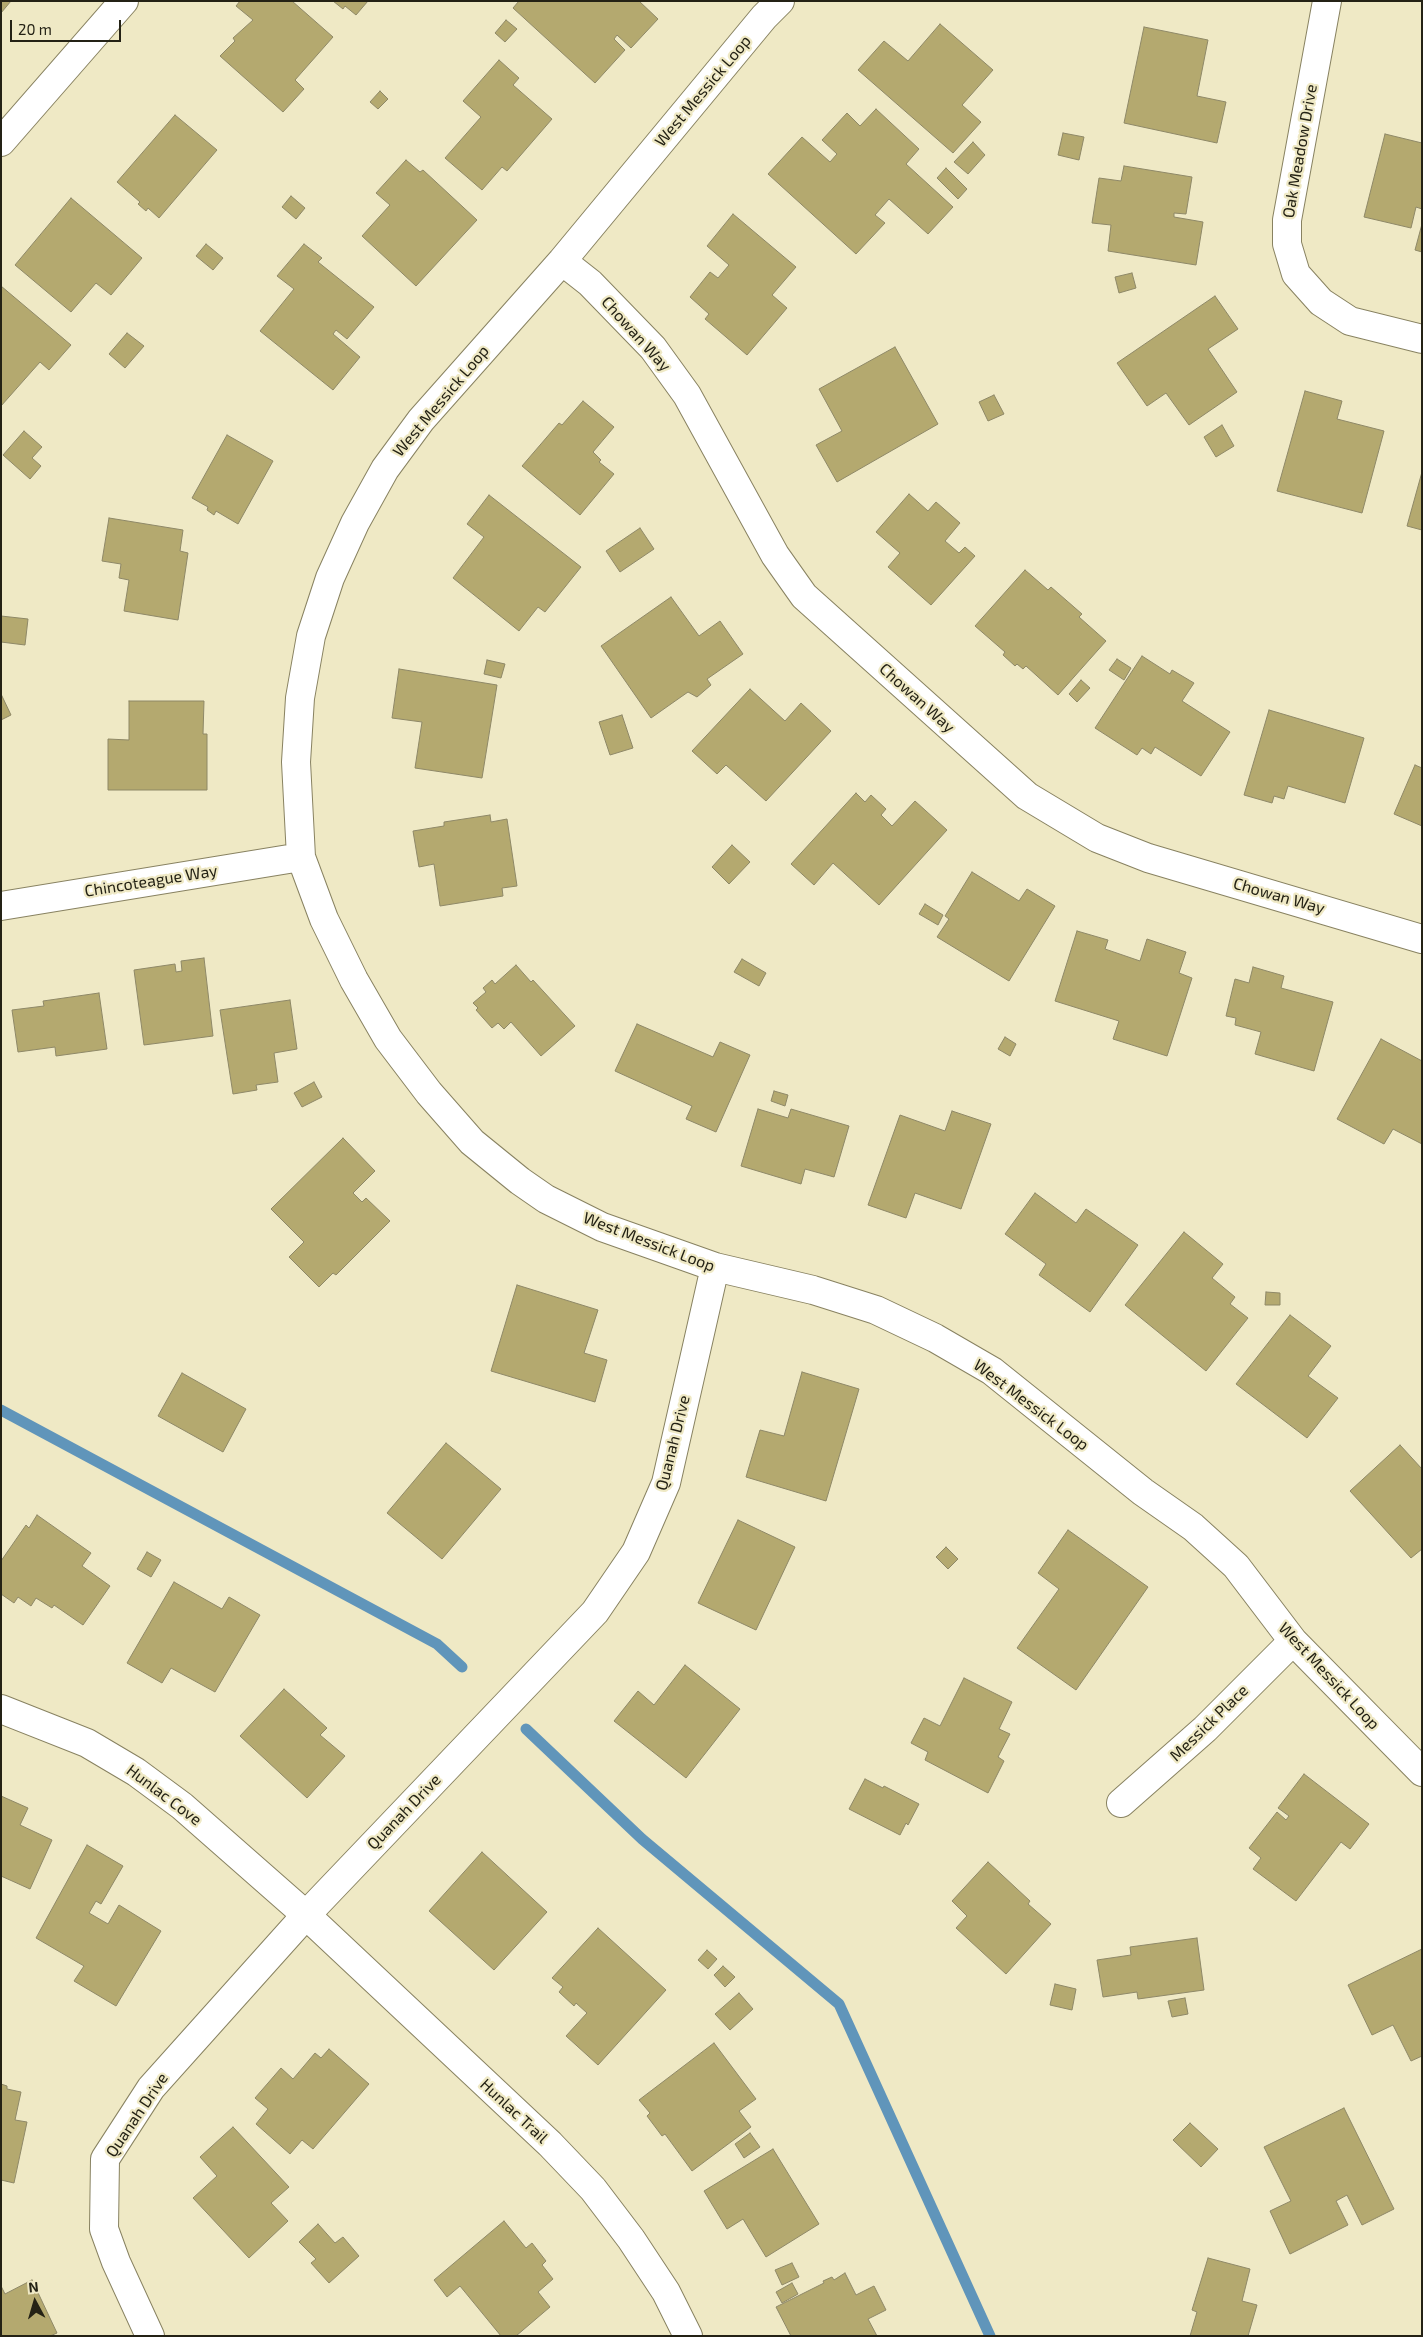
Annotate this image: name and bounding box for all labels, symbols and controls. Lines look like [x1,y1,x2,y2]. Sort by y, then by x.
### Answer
scale bar [12,10,124,42]
text: 20 m [18,20,52,38]
street label: West Messick Loop [651,31,755,151]
street label: Oak Meadow Drive [1279,83,1321,219]
street label: Chowan Way [597,292,675,376]
street label: West Messick Loop [389,341,493,461]
street label: Chowan Way [875,659,959,737]
street label: Chincoteague Way [83,861,219,901]
street label: Chowan Way [1231,874,1327,918]
street label: West Messick Loop [581,1208,717,1276]
street label: West Messick Loop [970,1355,1092,1455]
street label: Quanah Drive [652,1393,694,1493]
street label: West Messick Loop [1274,1619,1384,1733]
street label: Messick Place [1166,1681,1252,1765]
street label: Hunlac Cove [123,1761,205,1829]
street label: Quanah Drive [363,1770,445,1854]
street label: Quanah Drive [102,2069,172,2161]
street label: Hunlac Trail [476,2075,552,2147]
north arrow [10,2277,60,2327]
text: N [27,2278,39,2296]

